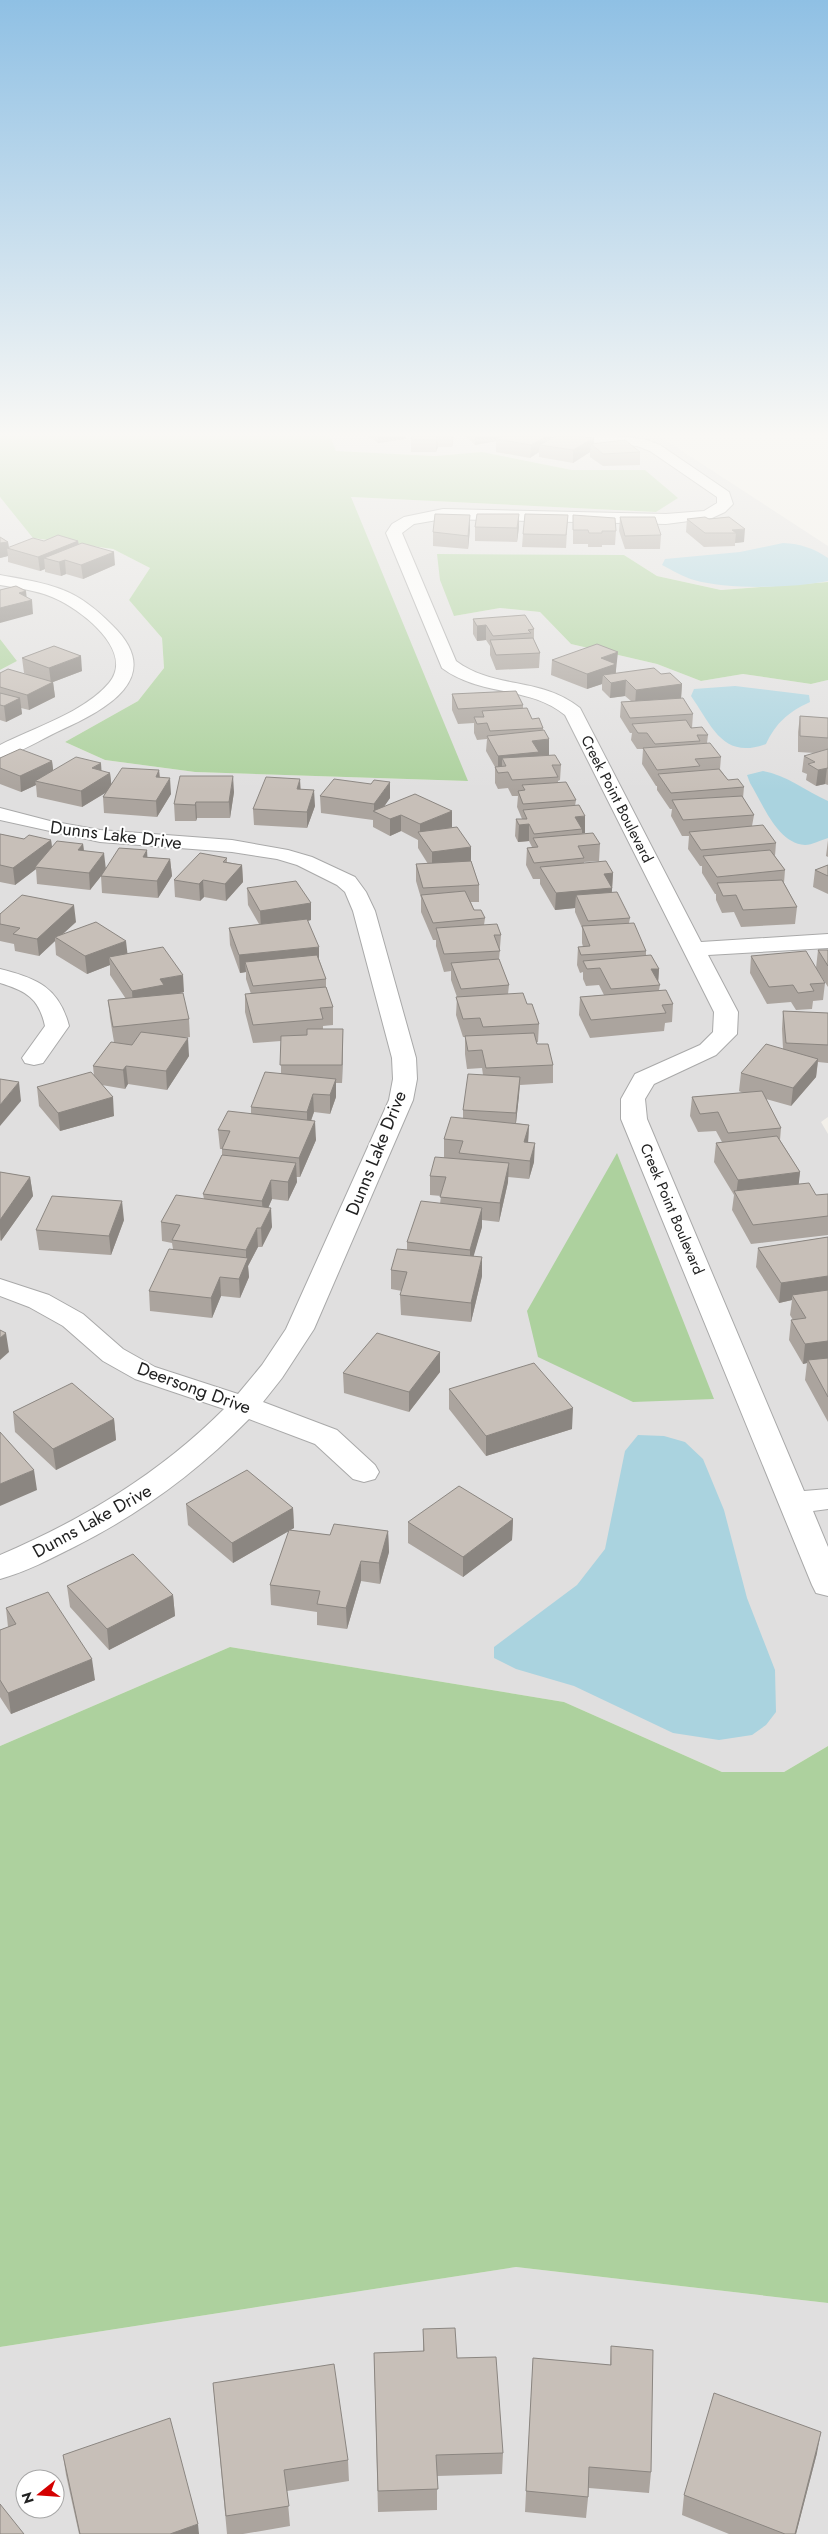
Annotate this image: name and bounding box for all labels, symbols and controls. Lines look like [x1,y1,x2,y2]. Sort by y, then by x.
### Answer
street label: Creek Point Boulevard [575,731,659,867]
street label: Dunns Lake Drive [49,814,183,856]
street label: Dunns Lake Drive [339,1087,413,1219]
street label: Creek Point Boulevard [634,1140,710,1278]
street label: Deersong Drive [134,1355,254,1421]
street label: Dunns Lake Drive [28,1478,156,1564]
north arrow [15,2469,65,2519]
text: N [16,2490,39,2506]

